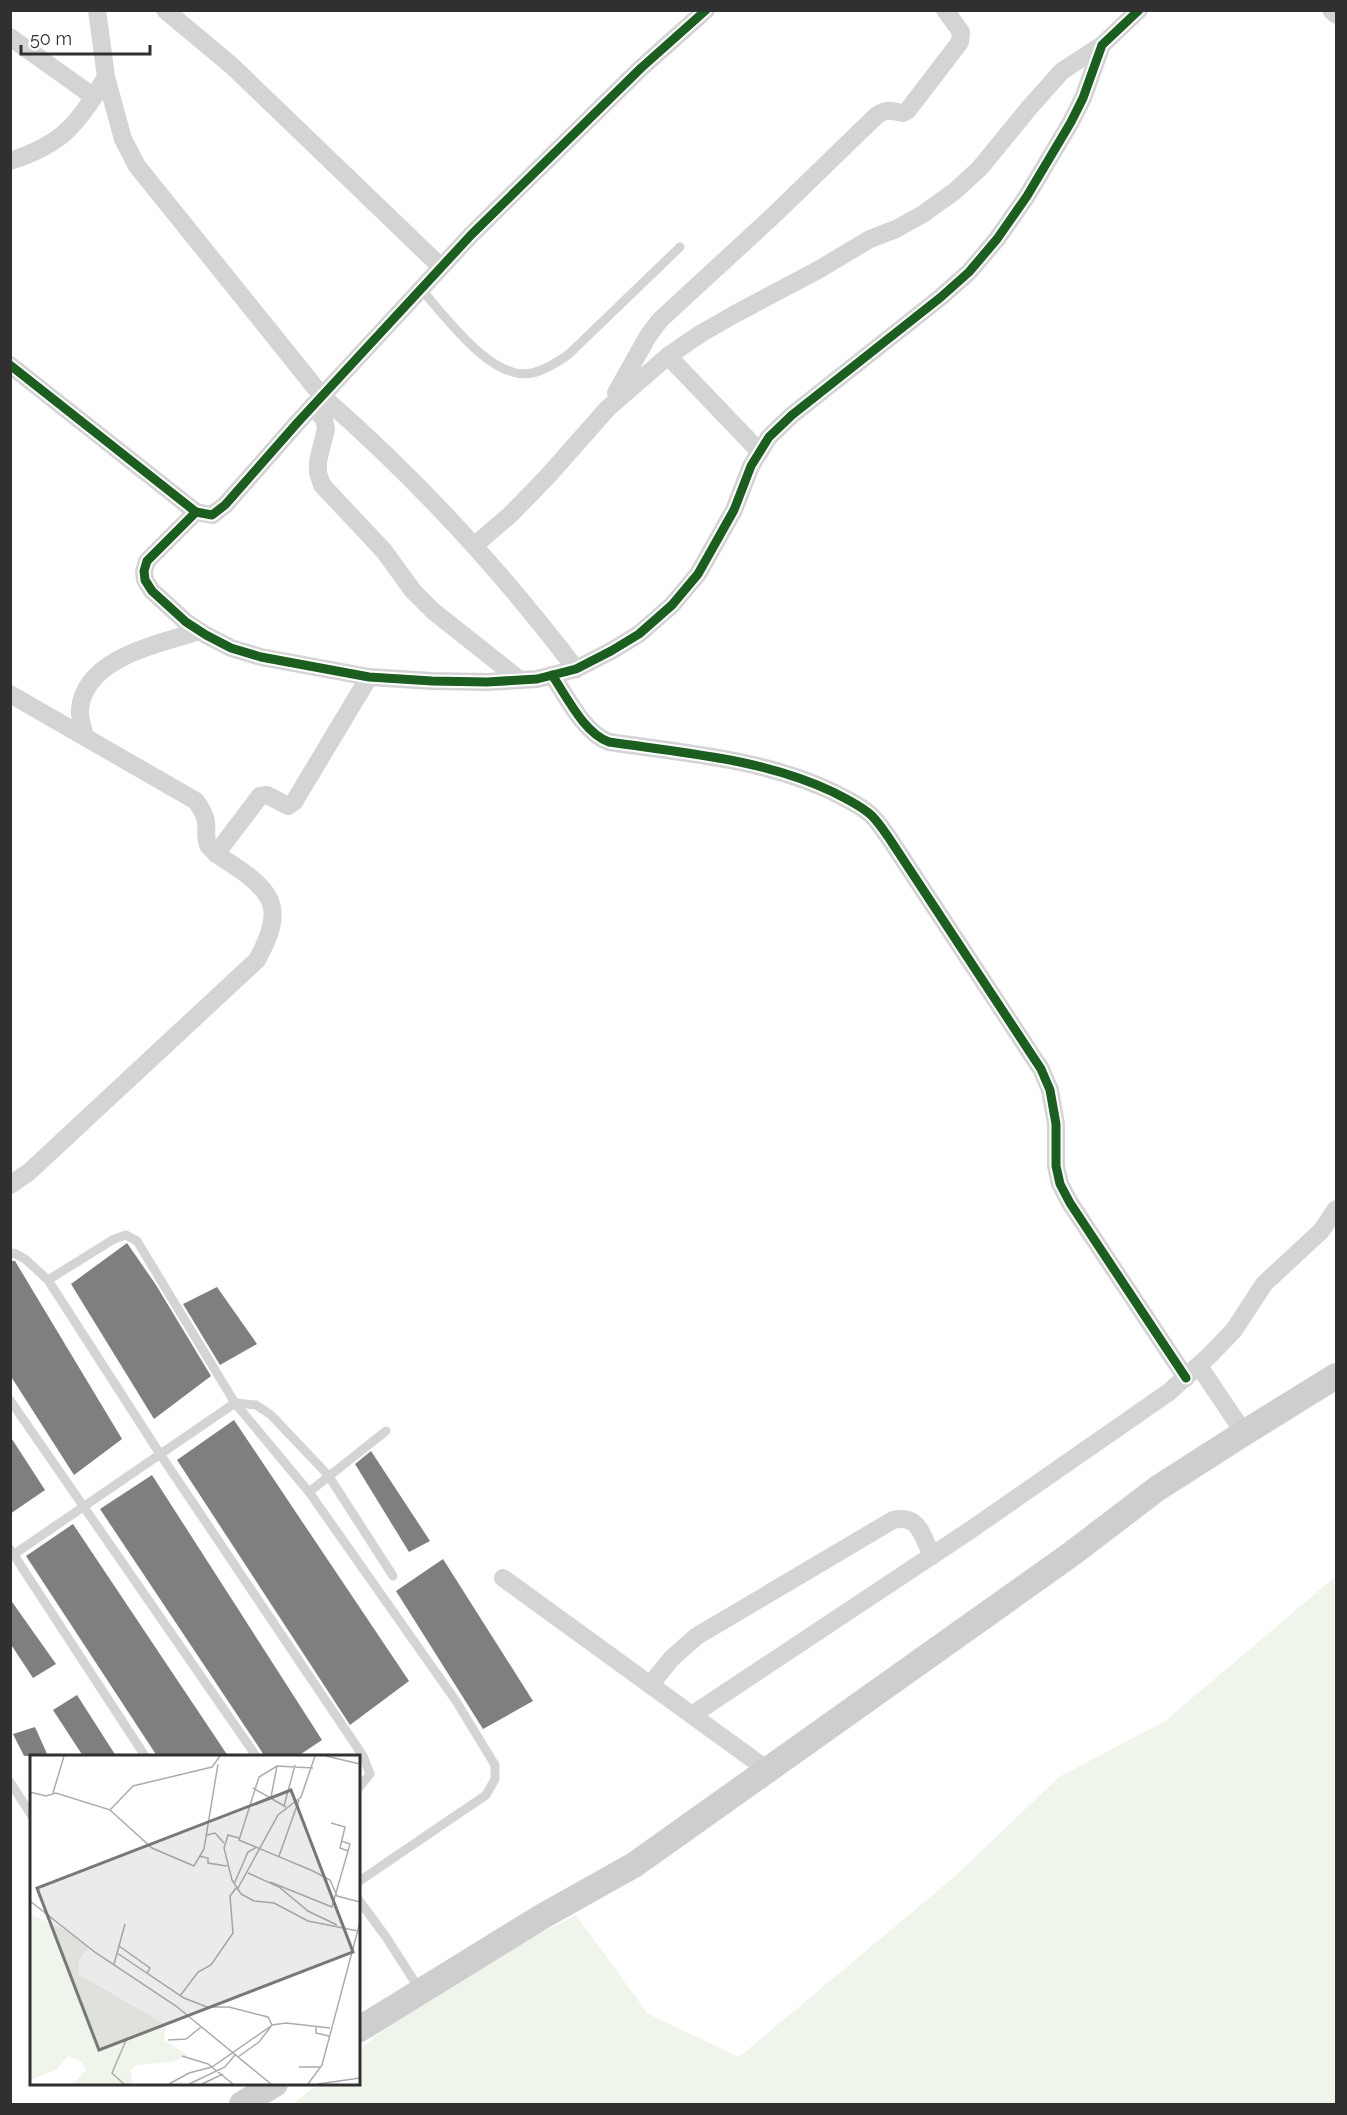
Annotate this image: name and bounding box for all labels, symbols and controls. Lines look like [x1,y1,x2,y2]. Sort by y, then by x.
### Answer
scale bar [21,18,150,56]
text: 50 m [30,28,72,49]
inset map [30,1755,360,2085]

